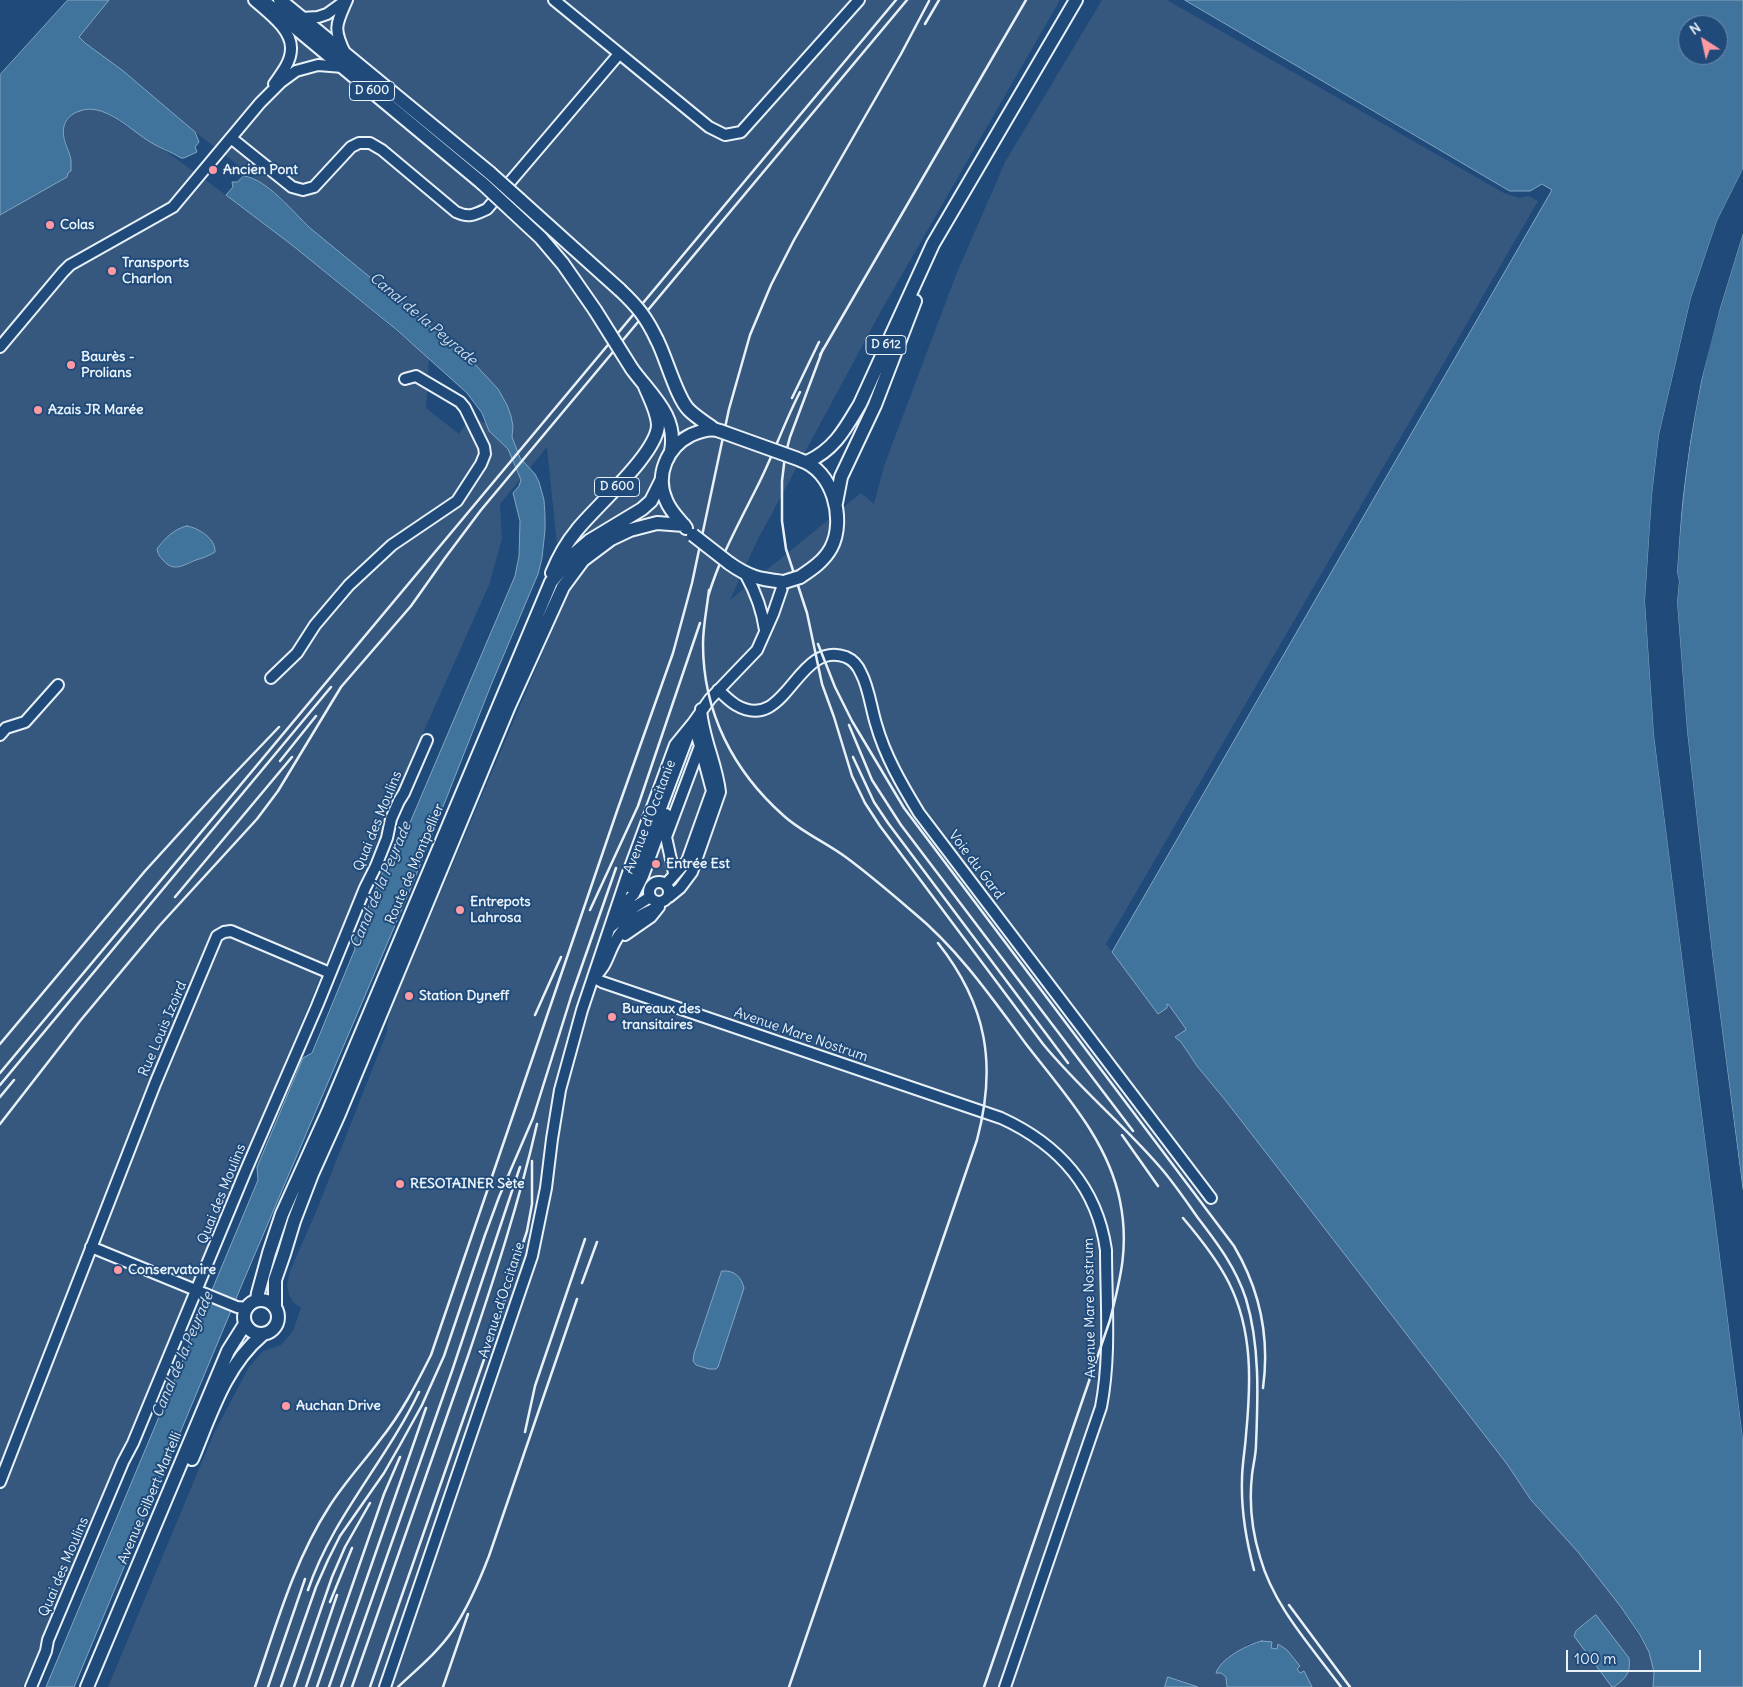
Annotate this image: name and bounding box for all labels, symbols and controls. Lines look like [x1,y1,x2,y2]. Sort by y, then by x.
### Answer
north arrow [1678,15,1728,65]
text: N [1686,18,1704,39]
road number: D 600 [350,82,394,100]
place label: Ancien Pont [223,162,298,178]
marker: Ancien Pont [207,164,219,176]
place label: Colas [60,217,94,233]
marker: Colas [44,219,56,231]
place label: Transports Charlon [122,255,189,288]
marker: Transports Charlon [106,265,118,277]
water label: Canal de la Peyrade [366,269,480,369]
road number: D 612 [866,336,906,354]
place label: Baurès - Prolians [81,349,135,382]
marker: Baurès - Prolians [65,359,77,371]
place label: Azais JR Marée [48,402,144,418]
marker: Azais JR Marée [32,404,44,416]
road number: D 600 [594,478,640,497]
street label: Avenue d'Occitanie [621,758,679,876]
street label: Quai des Moulins [350,768,406,874]
street label: Route de Montpellier [382,801,448,927]
water label: Canal de la Peyrade [346,819,416,951]
street label: Voie du Gard [945,827,1007,903]
place label: Entrée Est [666,856,730,872]
marker: Entrée Est [650,858,662,870]
place label: Entrepots Lahrosa [470,894,531,926]
marker: Entrepots Lahrosa [454,904,466,916]
street label: Rue Louis Izoird [135,979,191,1079]
place label: Station Dyneff [419,988,509,1004]
marker: Station Dyneff [403,990,415,1002]
place label: Bureaux des transitaires [622,1001,701,1034]
street label: Avenue Mare Nostrum [732,1004,870,1066]
marker: Bureaux des transitaires [606,1011,618,1023]
street label: Quai des Moulins [194,1141,250,1247]
place label: RESOTAINER Sète [410,1176,525,1192]
marker: RESOTAINER Sète [394,1178,406,1190]
street label: Avenue Mare Nostrum [1080,1238,1100,1378]
street label: Avenue d'Occitanie [475,1240,529,1360]
place label: Conservatoire [128,1262,216,1278]
marker: Conservatoire [112,1264,124,1276]
water label: Canal de la Peyrade [148,1289,218,1421]
place label: Auchan Drive [296,1398,381,1414]
marker: Auchan Drive [280,1400,292,1412]
street label: Avenue Gilbert Martelli [114,1429,186,1567]
street label: Quai des Moulins [35,1515,93,1619]
scale bar [1568,1640,1703,1672]
text: 100 m [1574,1649,1616,1668]

